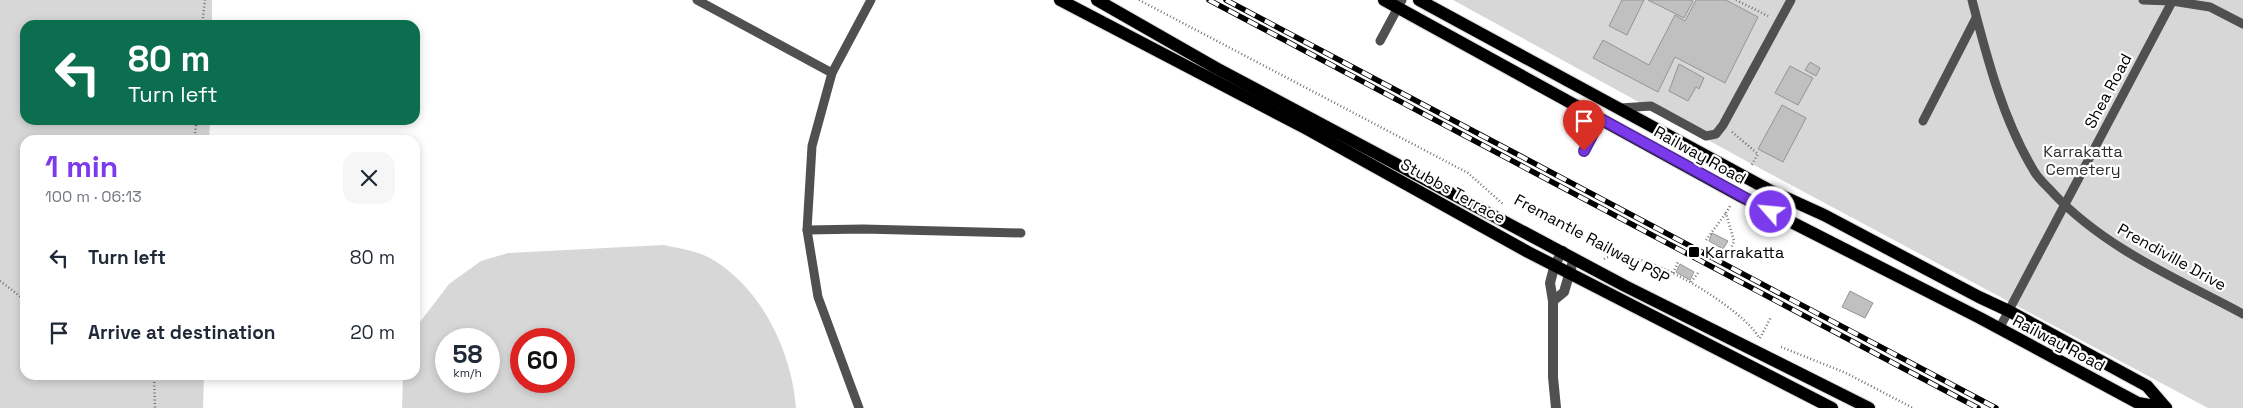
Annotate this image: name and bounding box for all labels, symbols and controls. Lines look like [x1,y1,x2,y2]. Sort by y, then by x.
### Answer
text: 80 m [128,37,210,81]
icon: left [45,40,110,105]
street label: Shea Road [2080,50,2136,132]
text: Turn left [128,80,218,108]
pin [1563,100,1605,151]
icon: arrive [1570,107,1598,135]
street label: Railway Road [1650,121,1750,189]
park label: Karrakatta Cemetery [2043,141,2123,180]
text: 1 min [45,147,118,186]
button: close [343,152,395,204]
street label: Stubbs Terrace [1397,154,1509,228]
position arrow [1744,185,1796,237]
text: 100 m · 06:13 [45,186,142,207]
street label: Fremantle Railway PSP [1511,189,1674,289]
street label: Prendiville Drive [2114,218,2230,296]
place label: Karrakatta [1705,242,1784,263]
icon: left [45,244,73,272]
text: Turn left [88,245,166,270]
text: 80 m [350,245,395,270]
marker: Karrakatta [1687,245,1701,259]
street label: Railway Road [2009,310,2109,376]
icon: arrive [45,319,73,347]
text: Arrive at destination [88,320,276,345]
text: 20 m [350,320,395,345]
speed limit sign: 60 [510,328,575,393]
text: 58 [452,338,483,370]
text: km/h [453,365,482,381]

